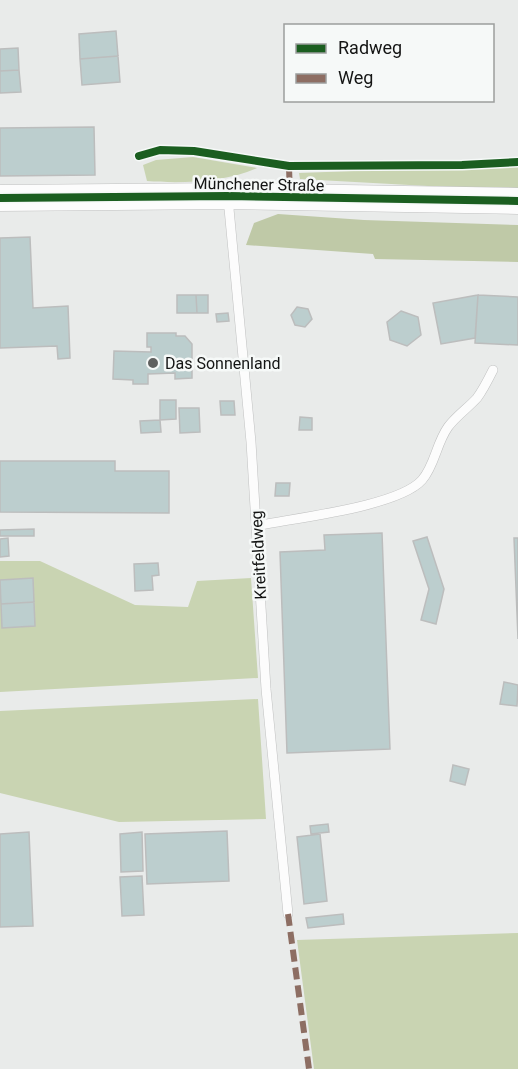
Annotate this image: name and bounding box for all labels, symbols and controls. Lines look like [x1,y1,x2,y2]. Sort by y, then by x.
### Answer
legend [284,24,494,102]
text: Radweg [338,37,402,58]
text: Weg [338,67,373,88]
street label: Münchener Straße [194,174,324,195]
place label: Das Sonnenland [165,354,281,373]
marker: Das Sonnenland [146,356,160,370]
street label: Kreitfeldweg [247,510,270,600]

